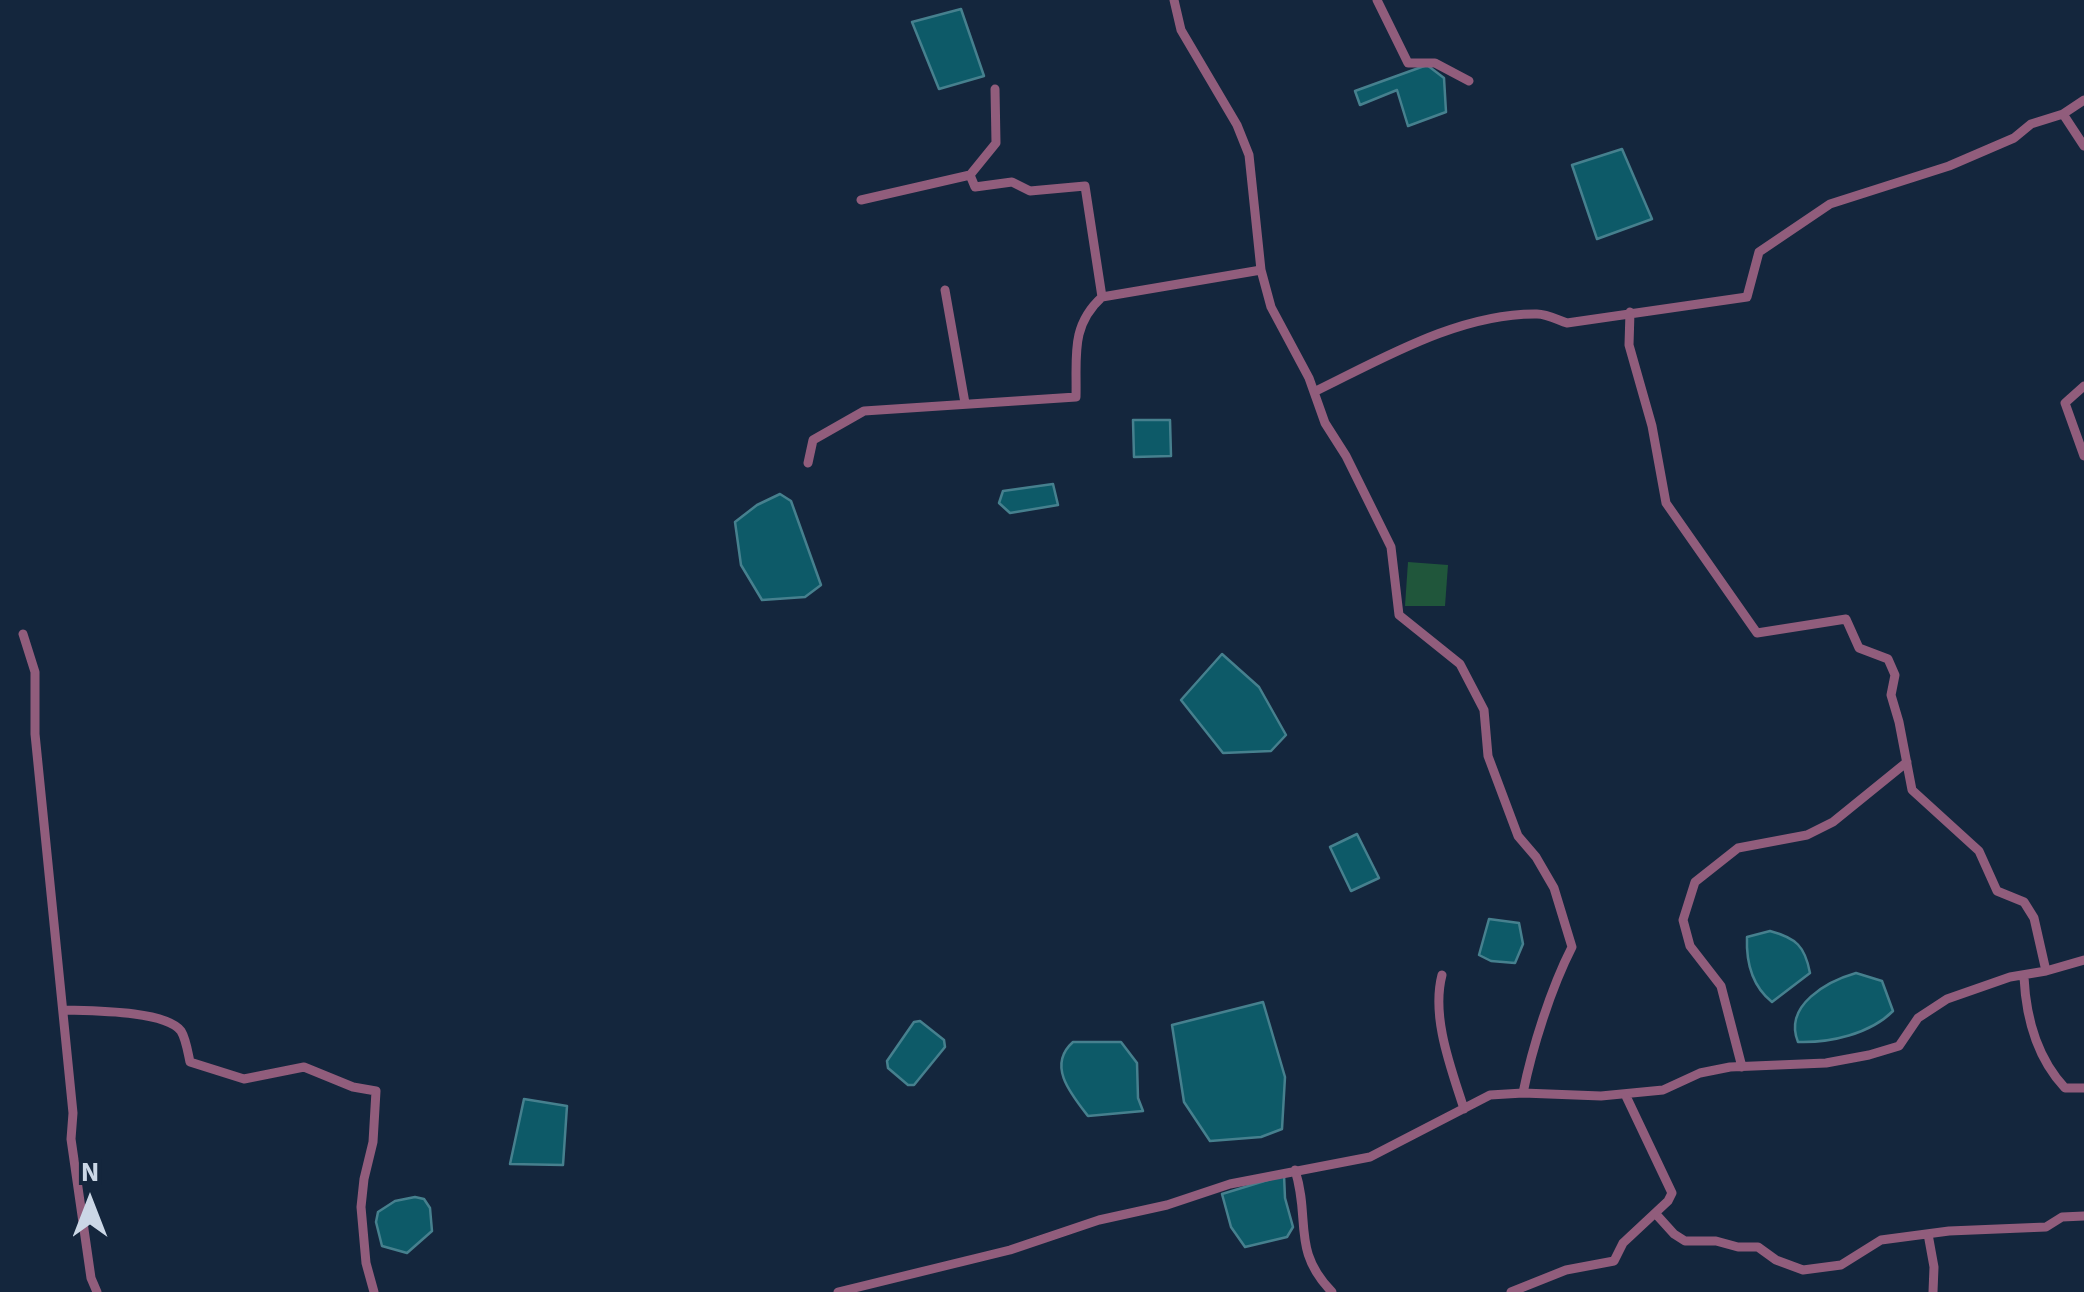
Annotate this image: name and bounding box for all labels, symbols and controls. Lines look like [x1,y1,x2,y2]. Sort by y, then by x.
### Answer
north arrow [40,1152,140,1252]
text: N [81,1152,99,1192]

